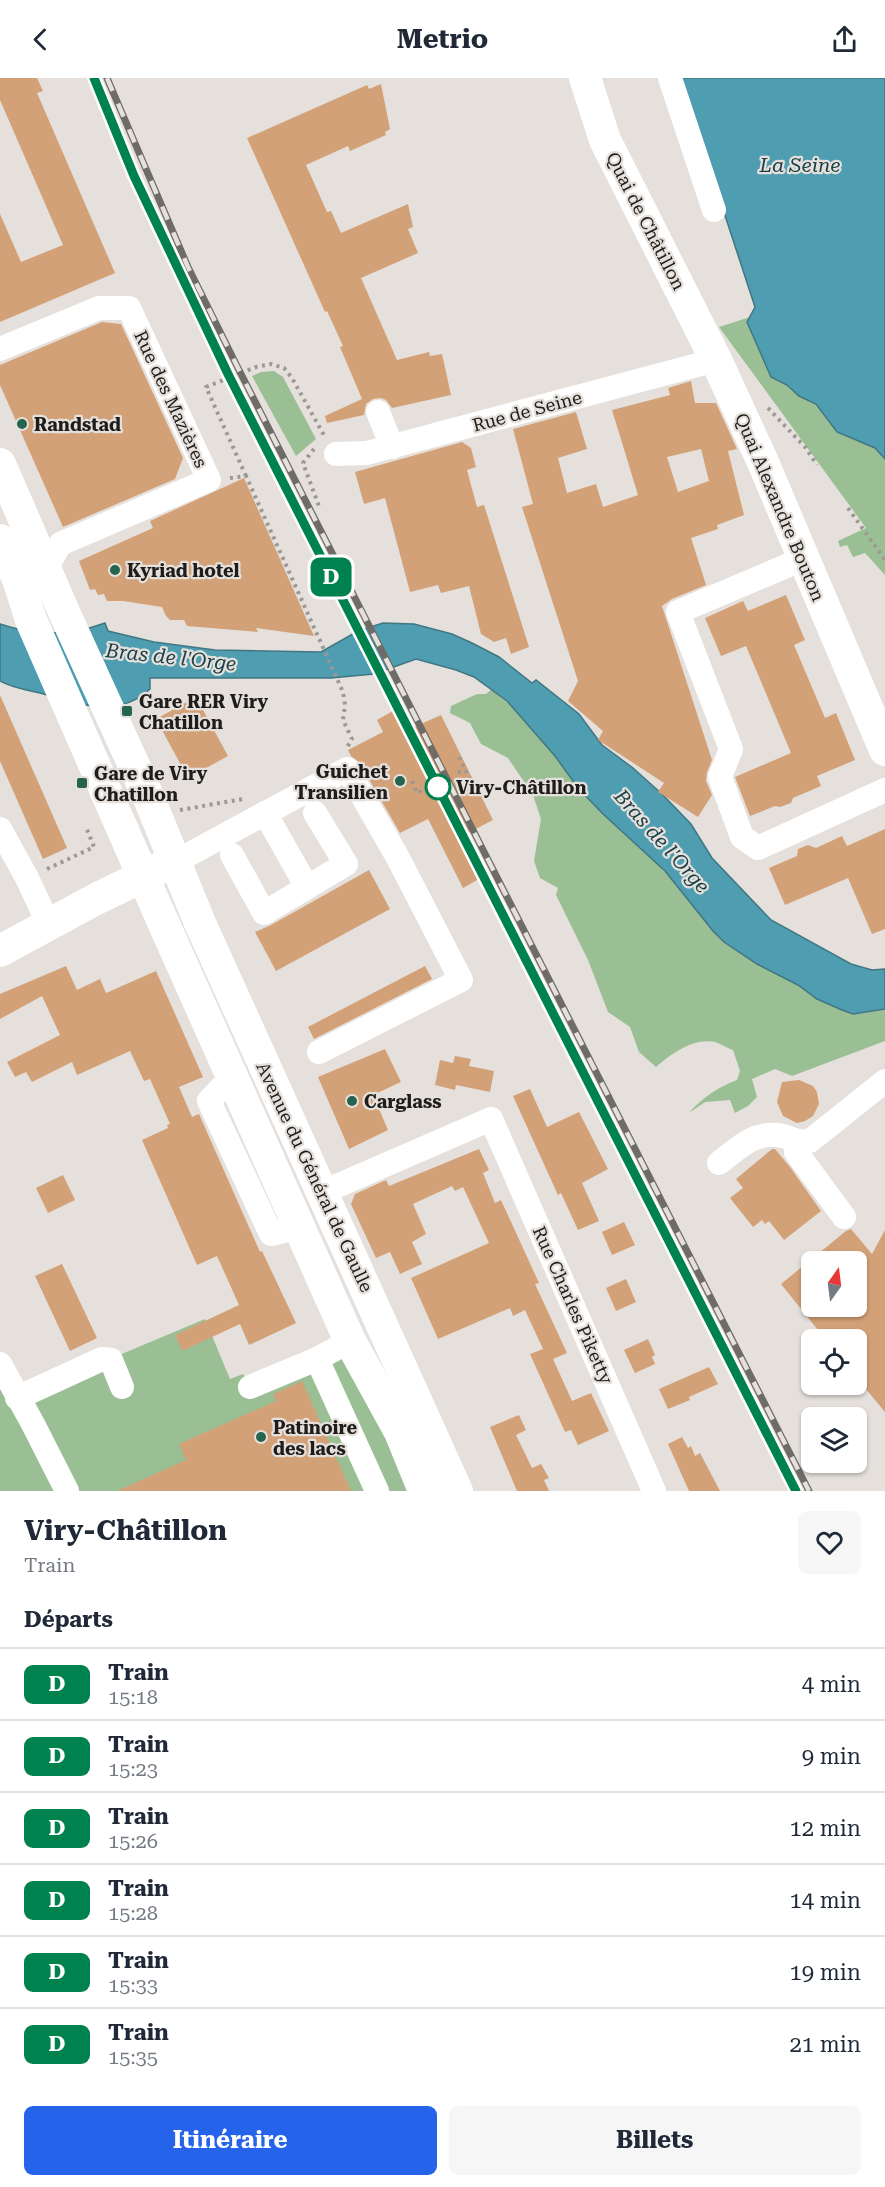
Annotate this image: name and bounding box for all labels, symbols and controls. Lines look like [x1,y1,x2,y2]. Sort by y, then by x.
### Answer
icon: back [24,23,57,56]
text: Metrio [397,23,488,55]
icon: share [828,23,861,56]
street label: Quai de Châtillon [602,149,690,294]
water label: La Seine [759,153,840,177]
street label: Rue des Mazières [130,327,212,471]
street label: Rue de Seine [470,386,584,436]
street label: Quai Alexandre Bouton [731,410,829,605]
place label: Randstad [34,414,121,435]
marker: Randstad [15,417,29,431]
line badge: D [312,558,350,596]
place label: Kyriad hotel [127,560,239,581]
marker: Kyriad hotel [108,563,122,577]
text: D [323,565,339,589]
water label: Bras de l'Orge [104,638,237,676]
place label: Gare RER Viry Chatillon [139,691,268,733]
marker: Gare RER Viry Chatillon [120,704,134,718]
place label: Guichet Transilien [294,761,388,803]
place label: Gare de Viry Chatillon [94,763,207,805]
marker: Guichet Transilien [393,774,407,788]
marker: Viry-Châtillon [425,774,451,800]
marker: Gare de Viry Chatillon [75,776,89,790]
place label: Viry-Châtillon [456,777,587,798]
water label: Bras de l'Orge [609,784,715,898]
street label: Avenue du Général de Gaulle [252,1059,378,1295]
place label: Carglass [364,1091,442,1112]
marker: Carglass [345,1094,359,1108]
street label: Rue Charles Piketty [529,1223,617,1388]
north arrow [801,1251,867,1317]
map controls [801,1251,867,1473]
button: locate [801,1329,867,1395]
button: layers [801,1407,867,1473]
place label: Patinoire des lacs [273,1417,358,1459]
marker: Patinoire des lacs [254,1430,268,1444]
button: heart [798,1511,861,1574]
text: Viry-Châtillon [24,1514,227,1547]
text: Train [24,1553,75,1577]
text: Départs [24,1607,113,1632]
text: Train [108,1660,169,1685]
text: D [49,1672,65,1696]
text: 4 min [802,1672,861,1697]
text: 15:18 [108,1685,158,1709]
text: Train [108,1732,169,1757]
text: D [49,1744,65,1768]
text: 9 min [802,1744,861,1769]
text: 15:23 [108,1757,158,1781]
text: Train [108,1804,169,1829]
text: D [49,1816,65,1840]
text: 12 min [790,1816,861,1841]
text: 15:26 [108,1829,158,1853]
text: Train [108,1876,169,1901]
text: D [49,1888,65,1912]
text: 14 min [790,1888,861,1913]
text: 15:28 [108,1901,158,1925]
text: Train [108,1948,169,1973]
text: D [49,1960,65,1984]
text: 19 min [790,1960,861,1985]
text: 15:33 [108,1973,158,1997]
text: Train [108,2020,169,2045]
text: D [49,2032,65,2056]
text: 21 min [790,2032,861,2057]
text: 15:35 [108,2045,158,2069]
button: Itinéraire [24,2106,437,2175]
button: Billets [449,2106,861,2175]

